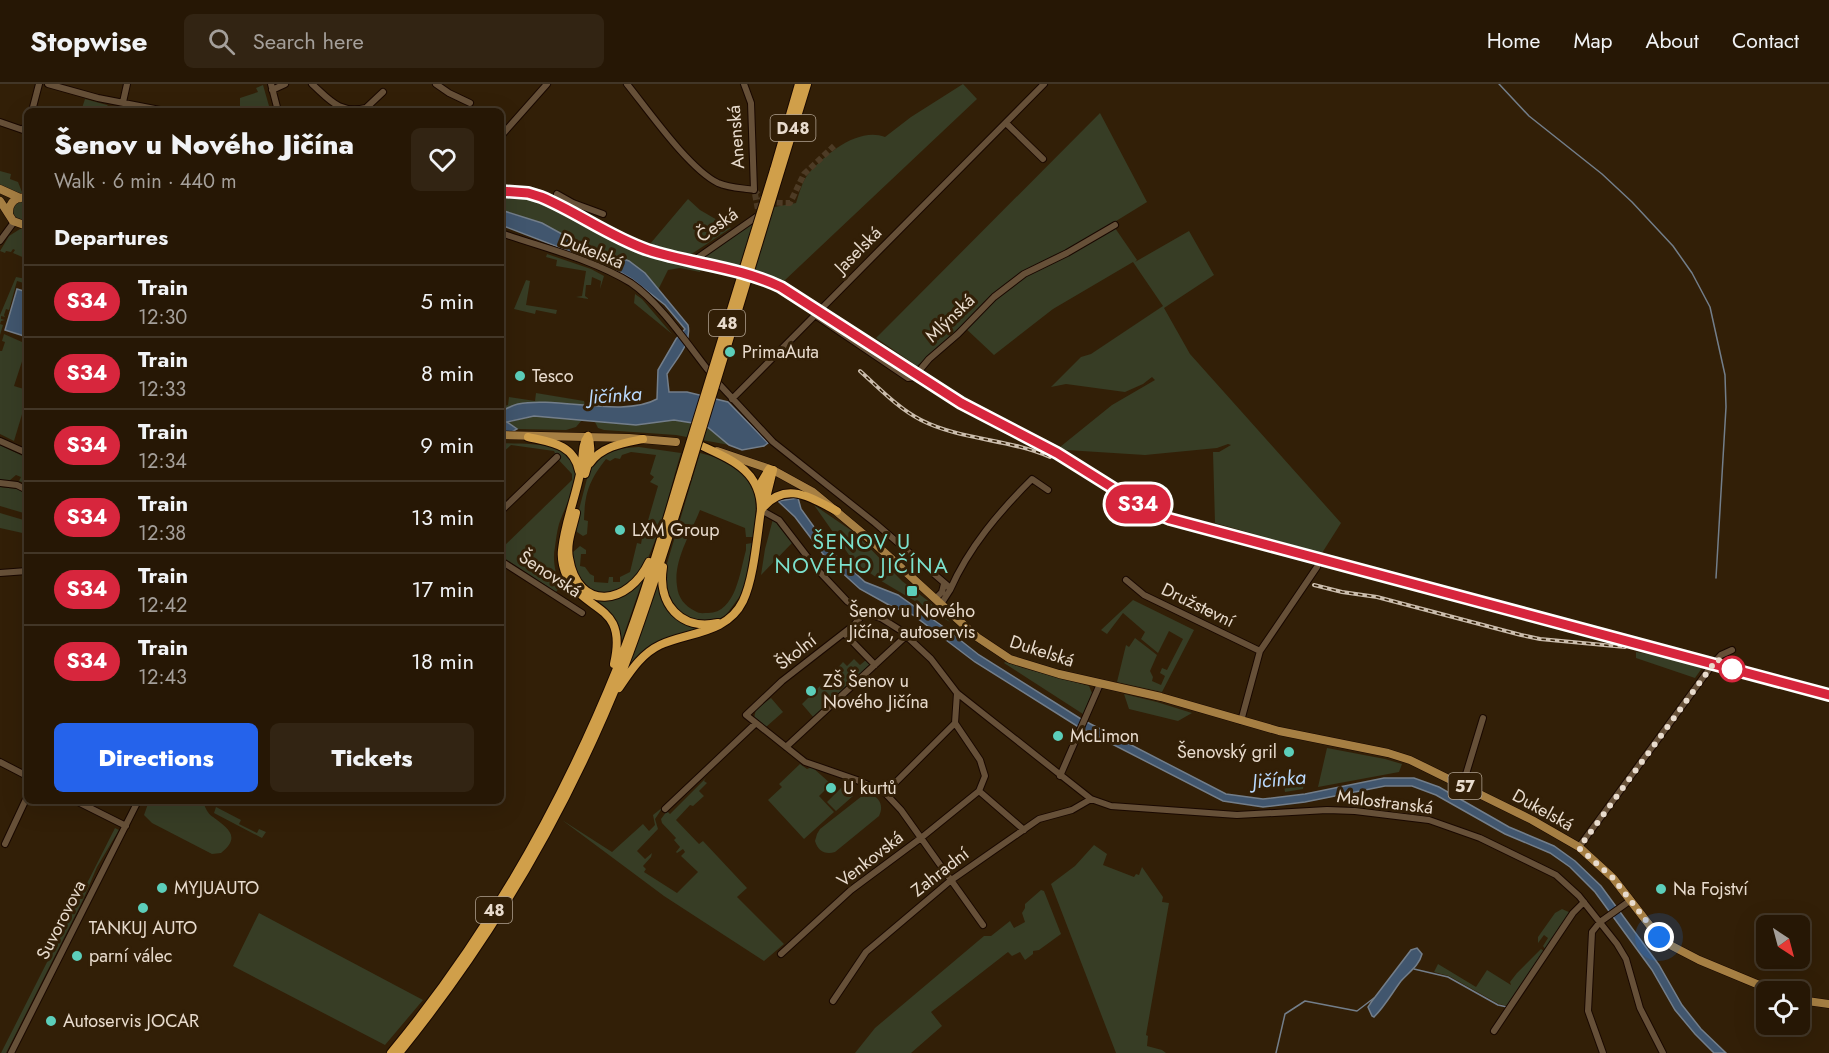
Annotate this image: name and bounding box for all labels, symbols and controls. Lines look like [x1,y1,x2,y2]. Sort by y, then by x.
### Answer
search box [184,14,604,68]
text: Stopwise [30,21,148,62]
icon: search [205,25,238,58]
text: Search here [253,25,364,57]
text: Home [1487,26,1540,56]
text: Map [1573,26,1613,56]
text: About [1646,26,1699,56]
text: Contact [1732,26,1799,56]
street label: Anenská [721,104,751,170]
road number: D48 [770,115,816,141]
text: Šenov u Nového Jičína [54,124,354,165]
button: heart [411,128,474,191]
text: Walk · 6 min · 440 m [54,167,237,196]
street label: Česká [691,201,743,249]
street label: Jaselská [827,220,888,281]
text: Departures [54,221,168,253]
street label: Dukelská [556,226,628,276]
text: Train [138,271,188,303]
text: 5 min [421,285,474,317]
text: S34 [67,286,107,316]
street label: Mlýnská [919,288,981,348]
text: 12:30 [138,303,187,332]
road number: 48 [709,310,745,336]
place label: PrimaAuta [742,339,819,365]
text: Train [138,343,188,375]
marker: PrimaAuta [723,345,737,359]
text: 8 min [421,357,474,389]
text: S34 [67,358,107,388]
place label: Tesco [532,363,574,389]
marker: Tesco [513,369,527,383]
text: 12:33 [138,375,186,404]
water label: Jičínka [583,379,643,412]
text: Train [138,415,188,447]
text: 9 min [420,429,474,461]
text: S34 [67,430,107,460]
text: 12:34 [138,447,187,476]
line badge: S34 [1104,484,1172,524]
text: Train [138,487,188,519]
text: S34 [1118,489,1158,519]
text: 13 min [411,501,474,533]
text: S34 [67,502,107,532]
place label: LXM Group [632,517,719,543]
text: 12:38 [138,519,186,548]
marker: LXM Group [613,523,627,537]
district label: ŠENOV U NOVÉHO JIČÍNA [775,527,949,581]
street label: Šenovská [514,544,586,604]
text: Train [138,559,188,591]
text: 17 min [412,573,474,605]
text: S34 [67,574,107,604]
street label: Družstevní [1157,576,1240,635]
marker: Šenov u Nového Jičína, autoservis [905,584,919,598]
text: 12:42 [138,591,187,620]
place label: Šenov u Nového Jičína, autoservis [847,598,975,645]
street label: Školní [770,627,823,676]
street label: Dukelská [1006,628,1078,674]
text: Train [138,631,188,663]
text: 18 min [411,645,474,677]
text: S34 [67,646,107,676]
unlabelled marker [1719,656,1745,682]
text: 12:43 [138,663,187,692]
place label: ZŠ Šenov u Nového Jičína [823,668,929,715]
marker: ZŠ Šenov u Nového Jičína [804,684,818,698]
button: Directions [54,723,258,792]
button: Tickets [270,723,474,792]
place label: McLimon [1070,723,1139,749]
marker: McLimon [1051,729,1065,743]
place label: Šenovský gril [1177,739,1277,765]
marker: Šenovský gril [1282,745,1296,759]
water label: Jičínka [1247,763,1307,797]
road number: 57 [1448,773,1482,799]
place label: U kurtů [843,775,897,801]
marker: U kurtů [824,781,838,795]
street label: Dukelská [1508,782,1578,838]
street label: Malostranská [1335,783,1435,821]
street label: Venkovská [831,825,909,893]
street label: Zahradní [906,840,975,903]
place label: MYJUAUTO [174,875,259,901]
street label: Suvorovova [30,876,92,964]
place label: Na Fojství [1673,876,1749,902]
marker: MYJUAUTO [155,881,169,895]
marker: Na Fojství [1654,882,1668,896]
road number: 48 [476,897,512,923]
marker: TANKUJ AUTO [136,901,150,915]
place label: TANKUJ AUTO [89,915,197,941]
north arrow [1756,915,1810,969]
map controls [1756,915,1810,1035]
your location [1644,922,1674,952]
place label: parní válec [89,943,172,969]
marker: parní válec [70,949,84,963]
button: locate [1756,981,1810,1035]
place label: Autoservis JOCAR [63,1008,199,1034]
marker: Autoservis JOCAR [44,1014,58,1028]

